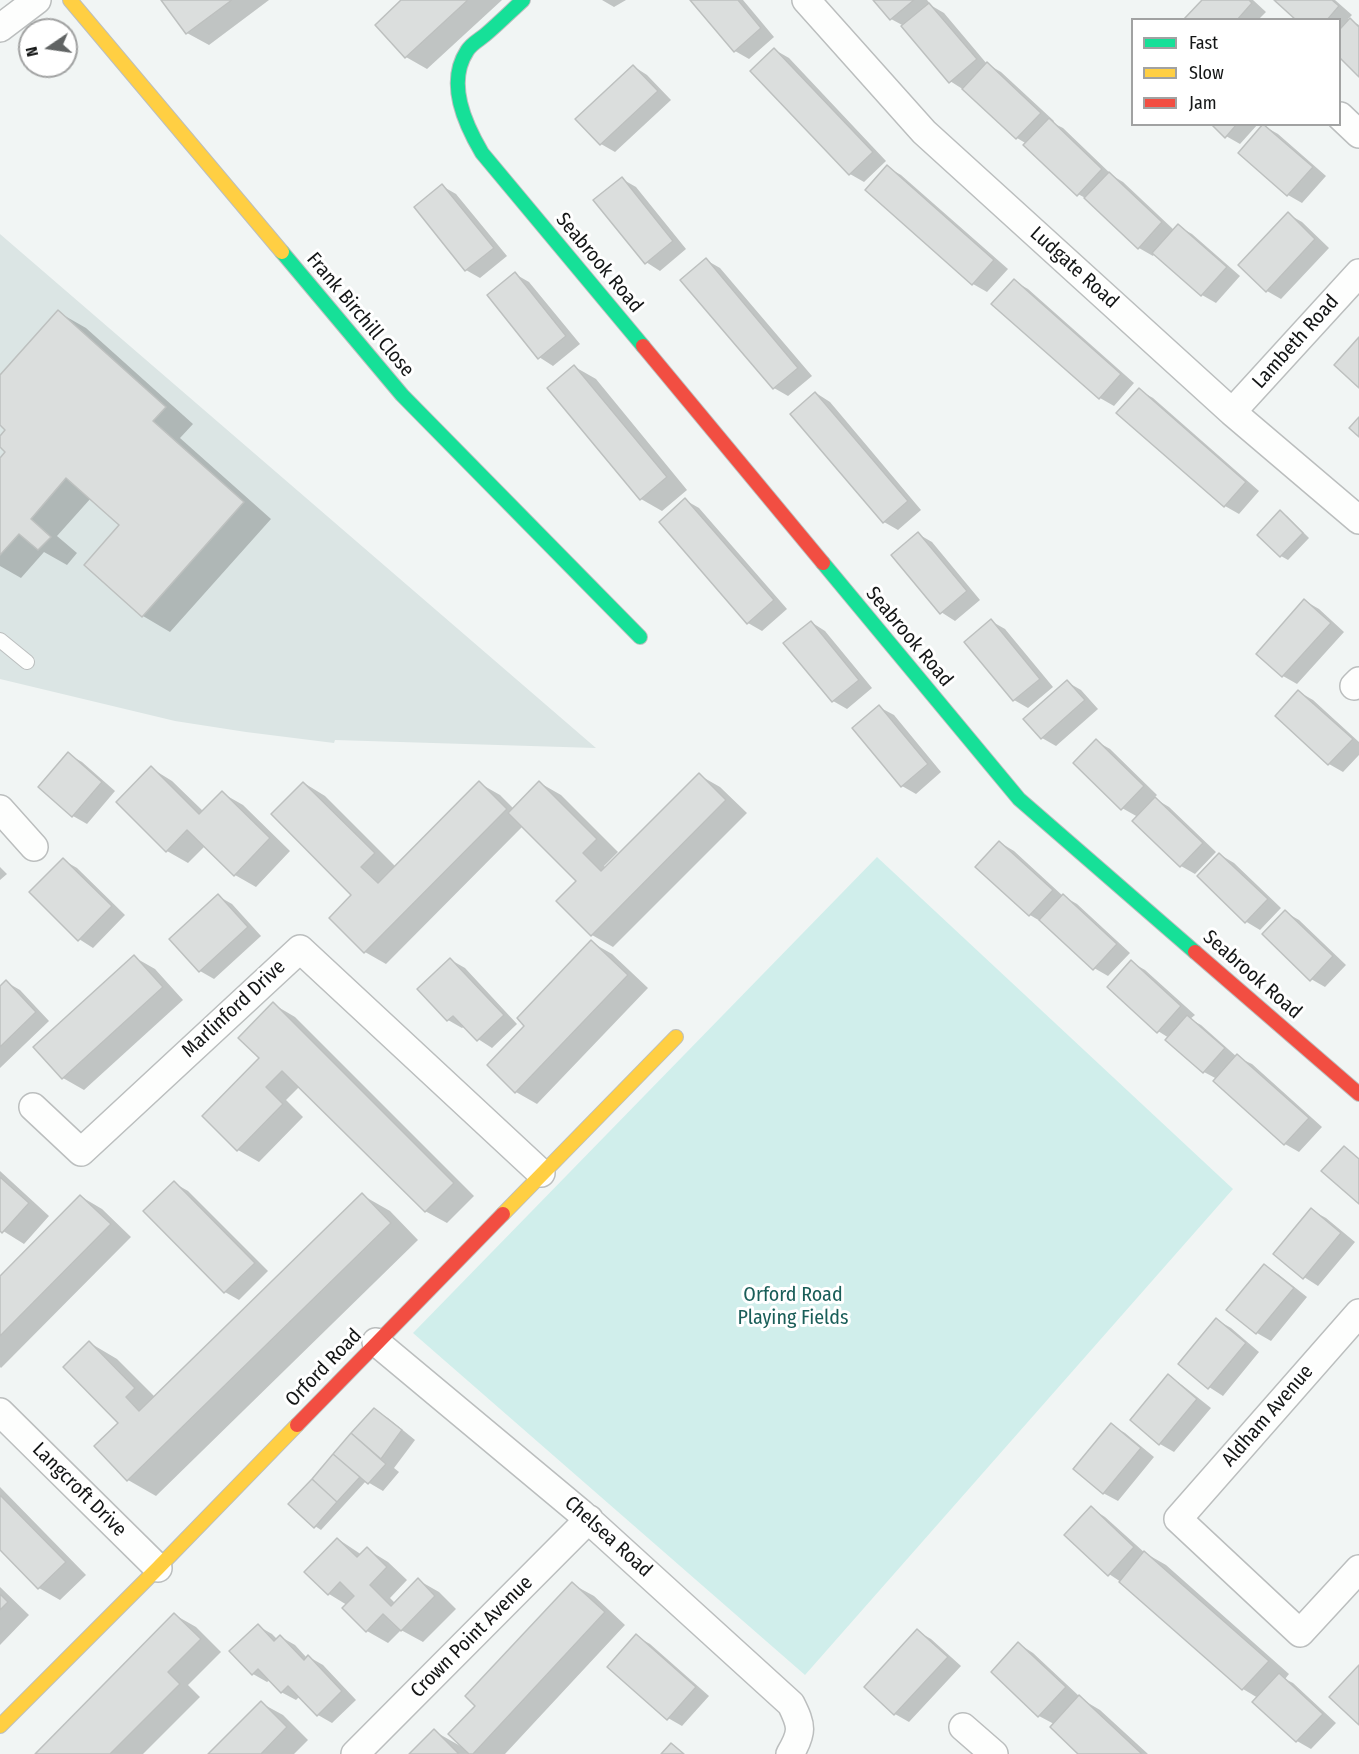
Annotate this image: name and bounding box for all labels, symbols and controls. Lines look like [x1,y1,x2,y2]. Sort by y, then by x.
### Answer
north arrow [18,18,78,78]
legend [1131,18,1341,126]
text: Fast [1189,32,1218,54]
text: N [22,45,42,59]
text: Slow [1189,62,1224,84]
text: Jam [1189,92,1217,114]
street label: Seabrook Road [550,208,648,318]
street label: Ludgate Road [1025,222,1123,314]
street label: Frank Birchill Close [301,248,419,382]
street label: Lambeth Road [1248,290,1344,394]
street label: Seabrook Road [860,582,958,692]
street label: Seabrook Road [1198,926,1306,1024]
street label: Marlinford Drive [177,955,291,1063]
park label: Orford Road Playing Fields [737,1283,849,1330]
street label: Orford Road [281,1324,367,1412]
street label: Aldham Avenue [1217,1360,1319,1472]
street label: Langcroft Drive [27,1438,131,1542]
street label: Chelsea Road [559,1491,657,1583]
street label: Crown Point Avenue [406,1571,538,1703]

